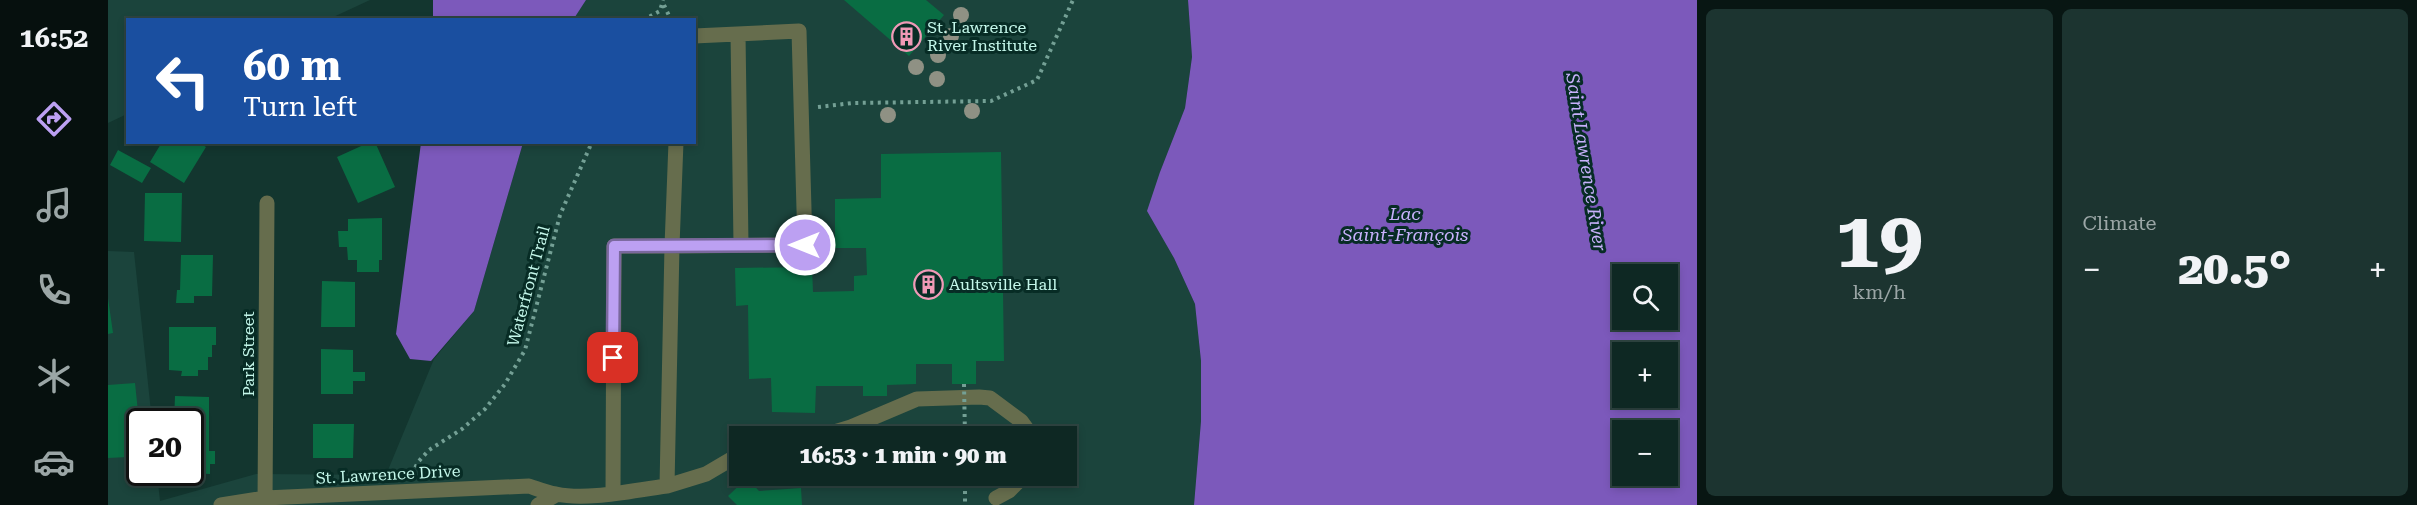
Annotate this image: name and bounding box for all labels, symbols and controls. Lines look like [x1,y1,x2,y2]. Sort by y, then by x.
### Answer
place label: St. Lawrence River Institute [927,18,1037,55]
building icon: St. Lawrence River Institute [890,20,922,52]
text: 16:52 [20,22,88,54]
text: 60 m [243,41,341,90]
icon: left [144,42,222,120]
water label: Saint Lawrence River [1562,70,1611,253]
text: Turn left [243,91,357,123]
icon: directions [33,98,75,140]
icon: music [33,184,75,226]
text: 19 [1836,195,1923,286]
water label: Lac Saint-François [1340,203,1469,245]
text: Climate [2083,211,2157,235]
position arrow [773,213,837,277]
street label: Waterfront Trail [503,224,554,348]
text: 20.5° [2178,242,2291,295]
text: − [2083,250,2101,289]
text: + [2369,250,2387,289]
map controls [1612,264,1678,486]
button: search [1612,264,1678,330]
building icon: Aultsville Hall [912,268,944,300]
icon: phone [33,269,75,311]
place label: Aultsville Hall [949,275,1057,294]
text: km/h [1852,280,1906,304]
street label: Park Street [239,311,258,397]
pin [587,332,638,383]
icon: arrive [596,341,629,374]
button: + [1612,342,1678,408]
icon: climate [33,355,75,397]
speed limit sign: 20 [126,408,204,486]
button: − [1612,420,1678,486]
icon: car [33,441,75,483]
text: 16:53 · 1 min · 90 m [799,443,1007,468]
street label: St. Lawrence Drive [315,461,461,488]

